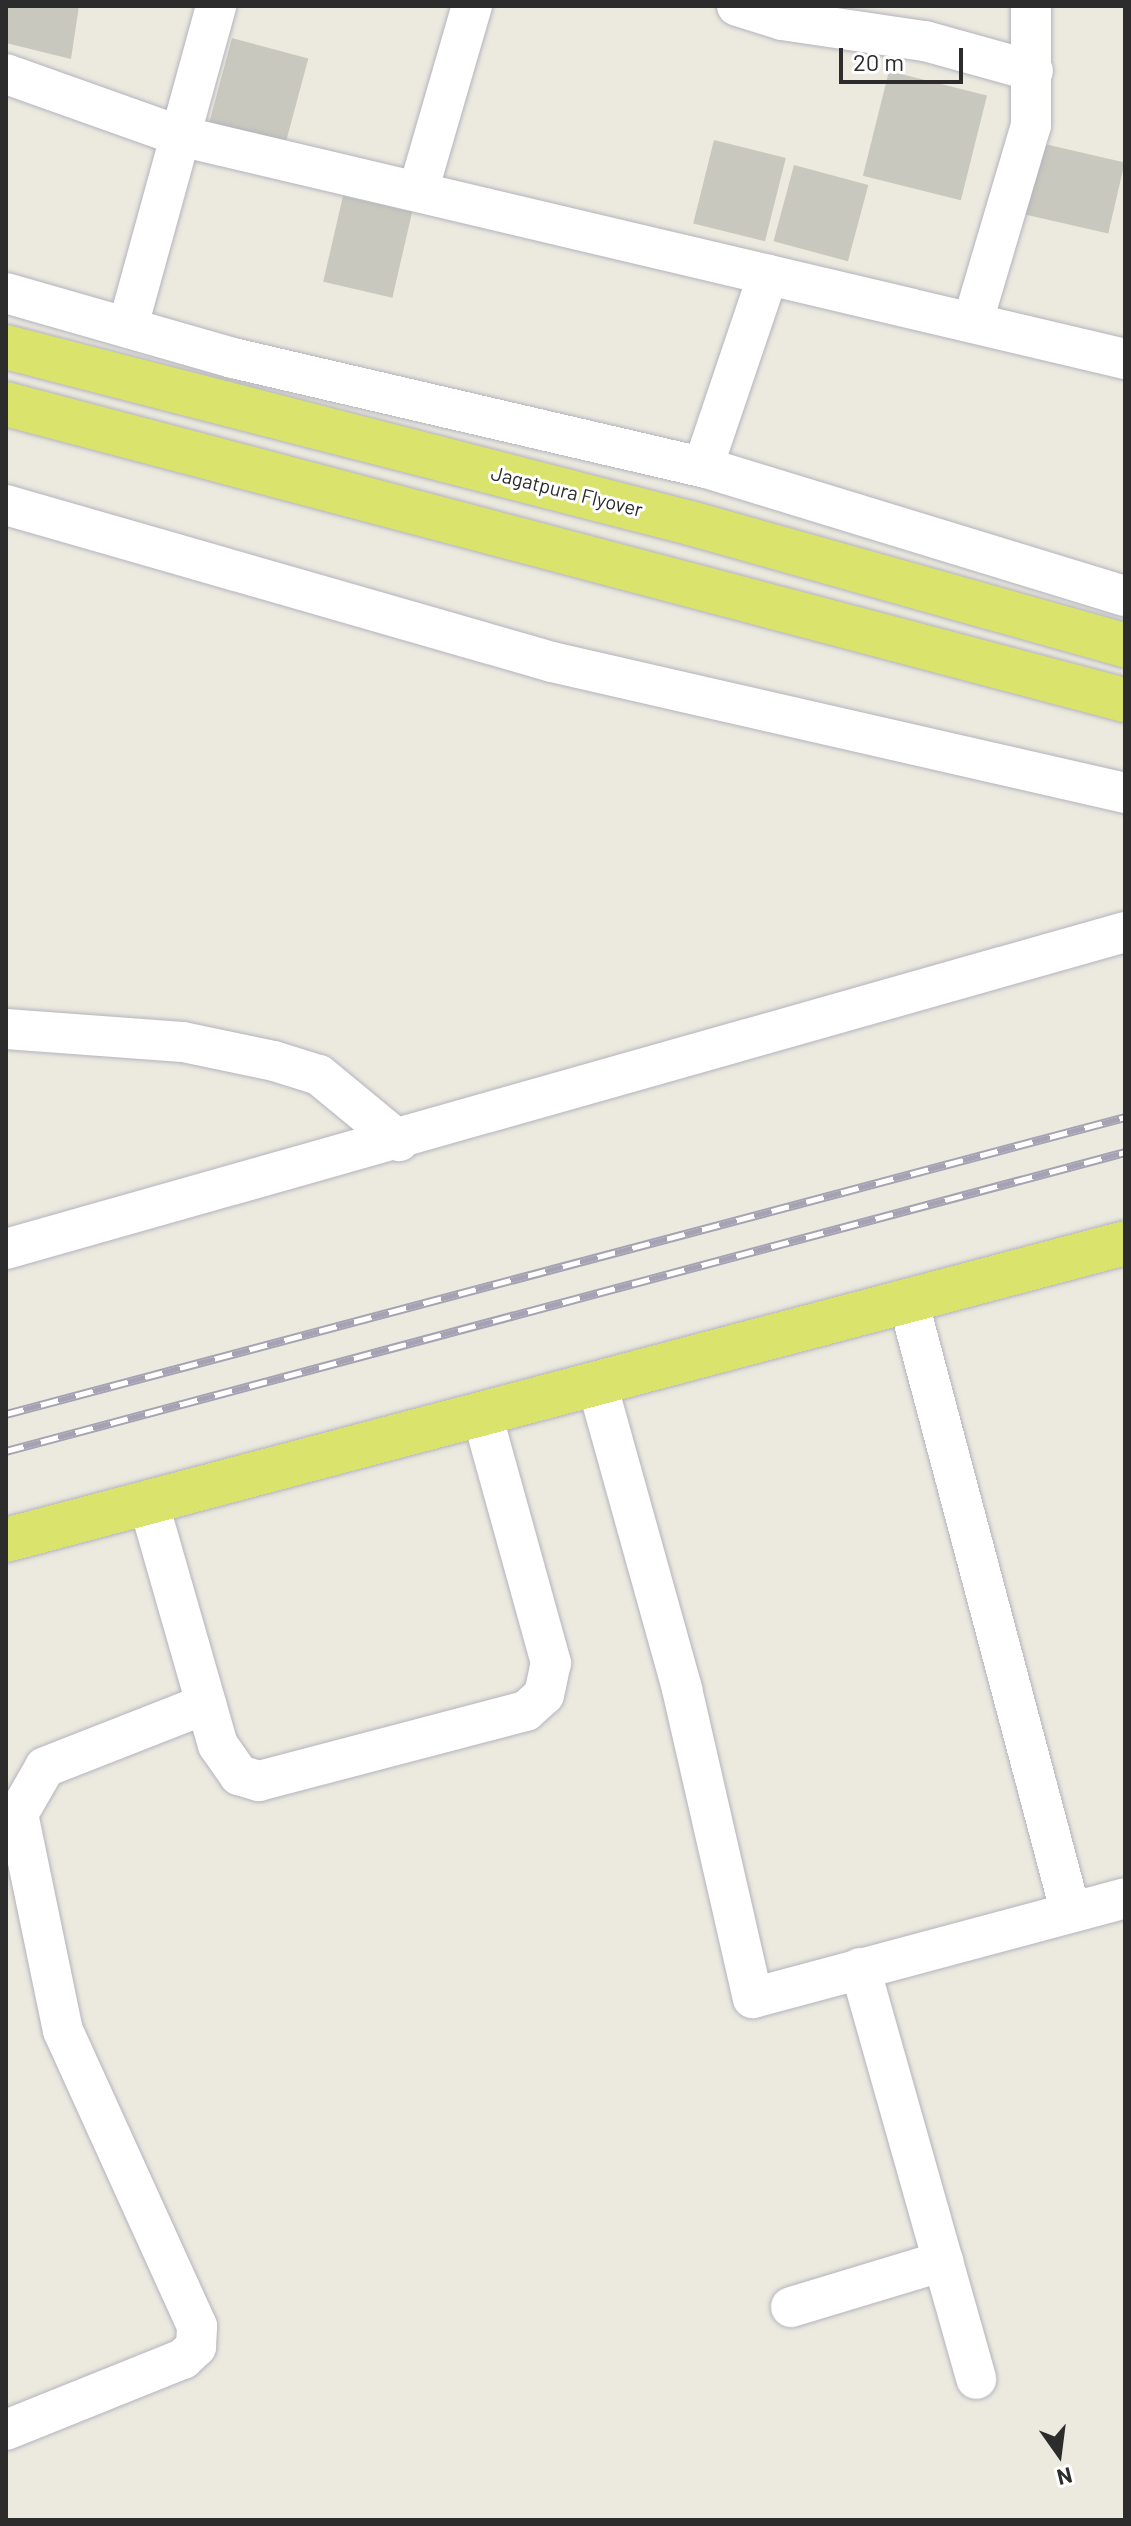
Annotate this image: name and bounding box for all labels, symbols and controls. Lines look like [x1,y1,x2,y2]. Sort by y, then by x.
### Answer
scale bar [843,32,967,82]
text: 20 m [853,47,904,76]
street label: Jagatpura Flyover [489,461,645,521]
north arrow [1019,2414,1099,2494]
text: N [1055,2463,1075,2492]

